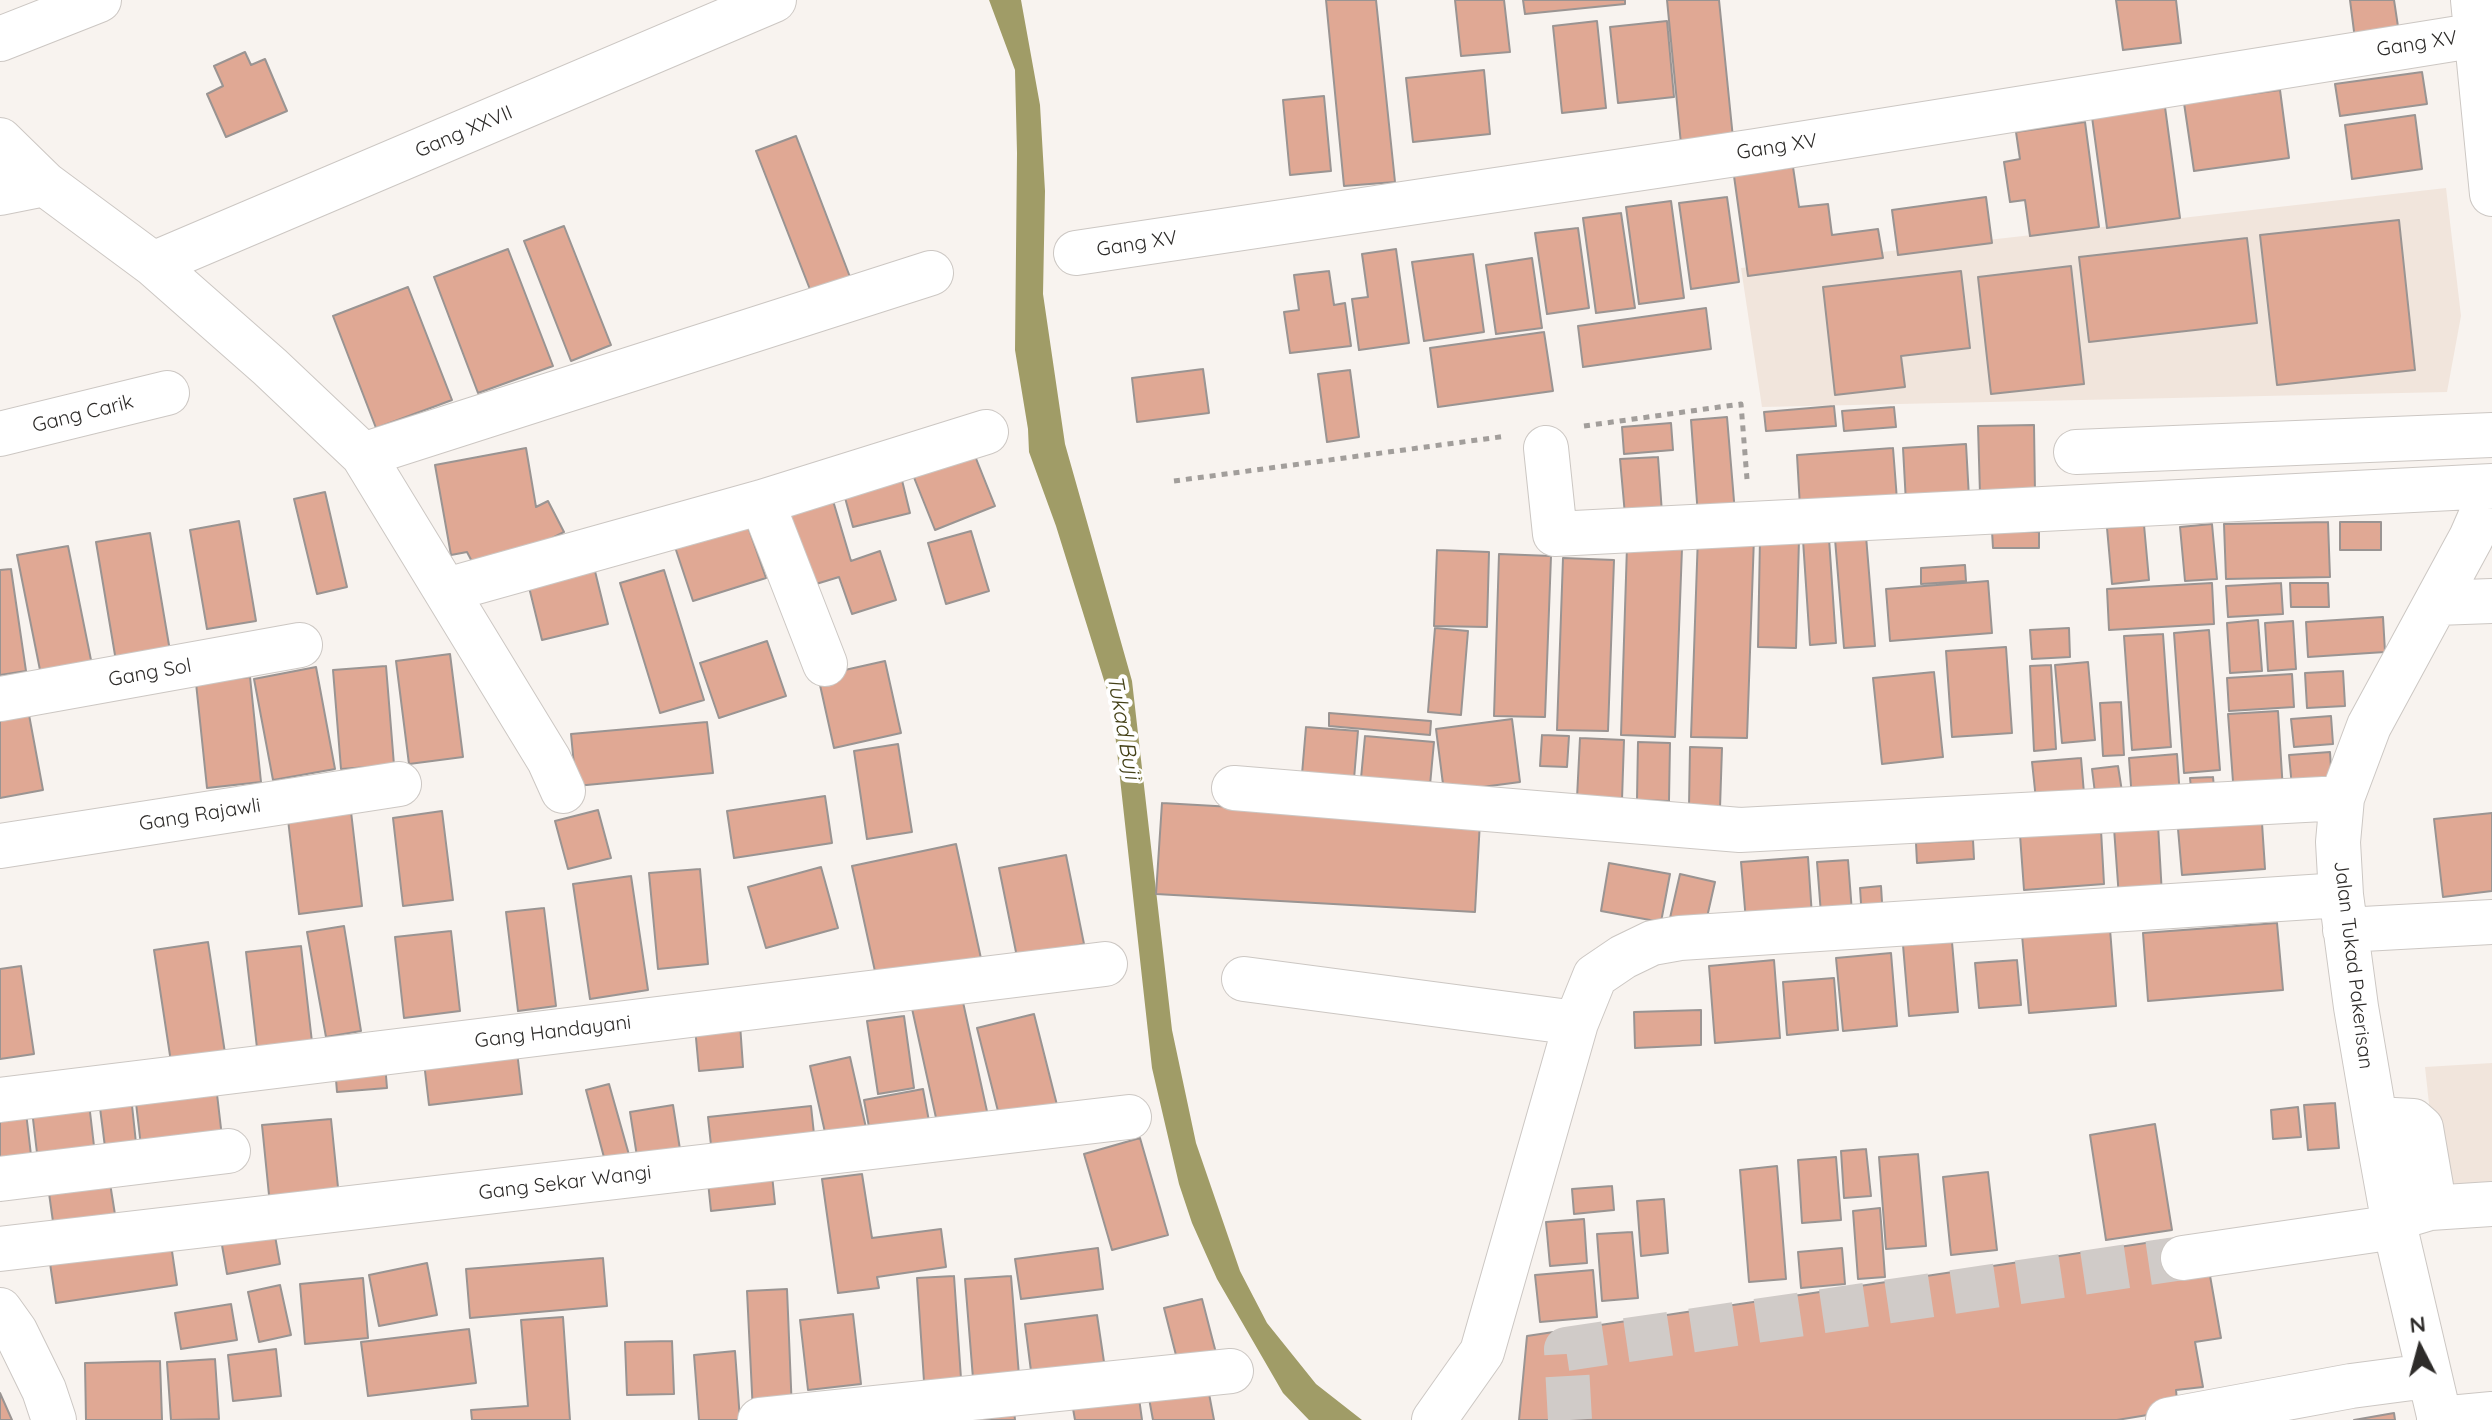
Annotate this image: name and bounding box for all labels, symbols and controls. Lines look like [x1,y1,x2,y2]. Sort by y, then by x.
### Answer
street label: Gang XV [2375,26,2459,62]
street label: Gang XXVII [412,101,516,163]
street label: Gang XV [1735,129,1819,165]
street label: Gang XV [1095,226,1179,262]
street label: Gang Carik [30,390,136,438]
street label: Gang Sol [107,654,193,692]
water label: Tukad Buji [1101,673,1145,781]
street label: Gang Rajawli [138,794,262,836]
street label: Jalan Tukad Pakerisan [2328,860,2378,1070]
street label: Gang Handayani [473,1010,633,1054]
street label: Gang Sekar Wangi [477,1160,653,1206]
north arrow [2380,1308,2460,1388]
text: N [2408,1309,2427,1339]

